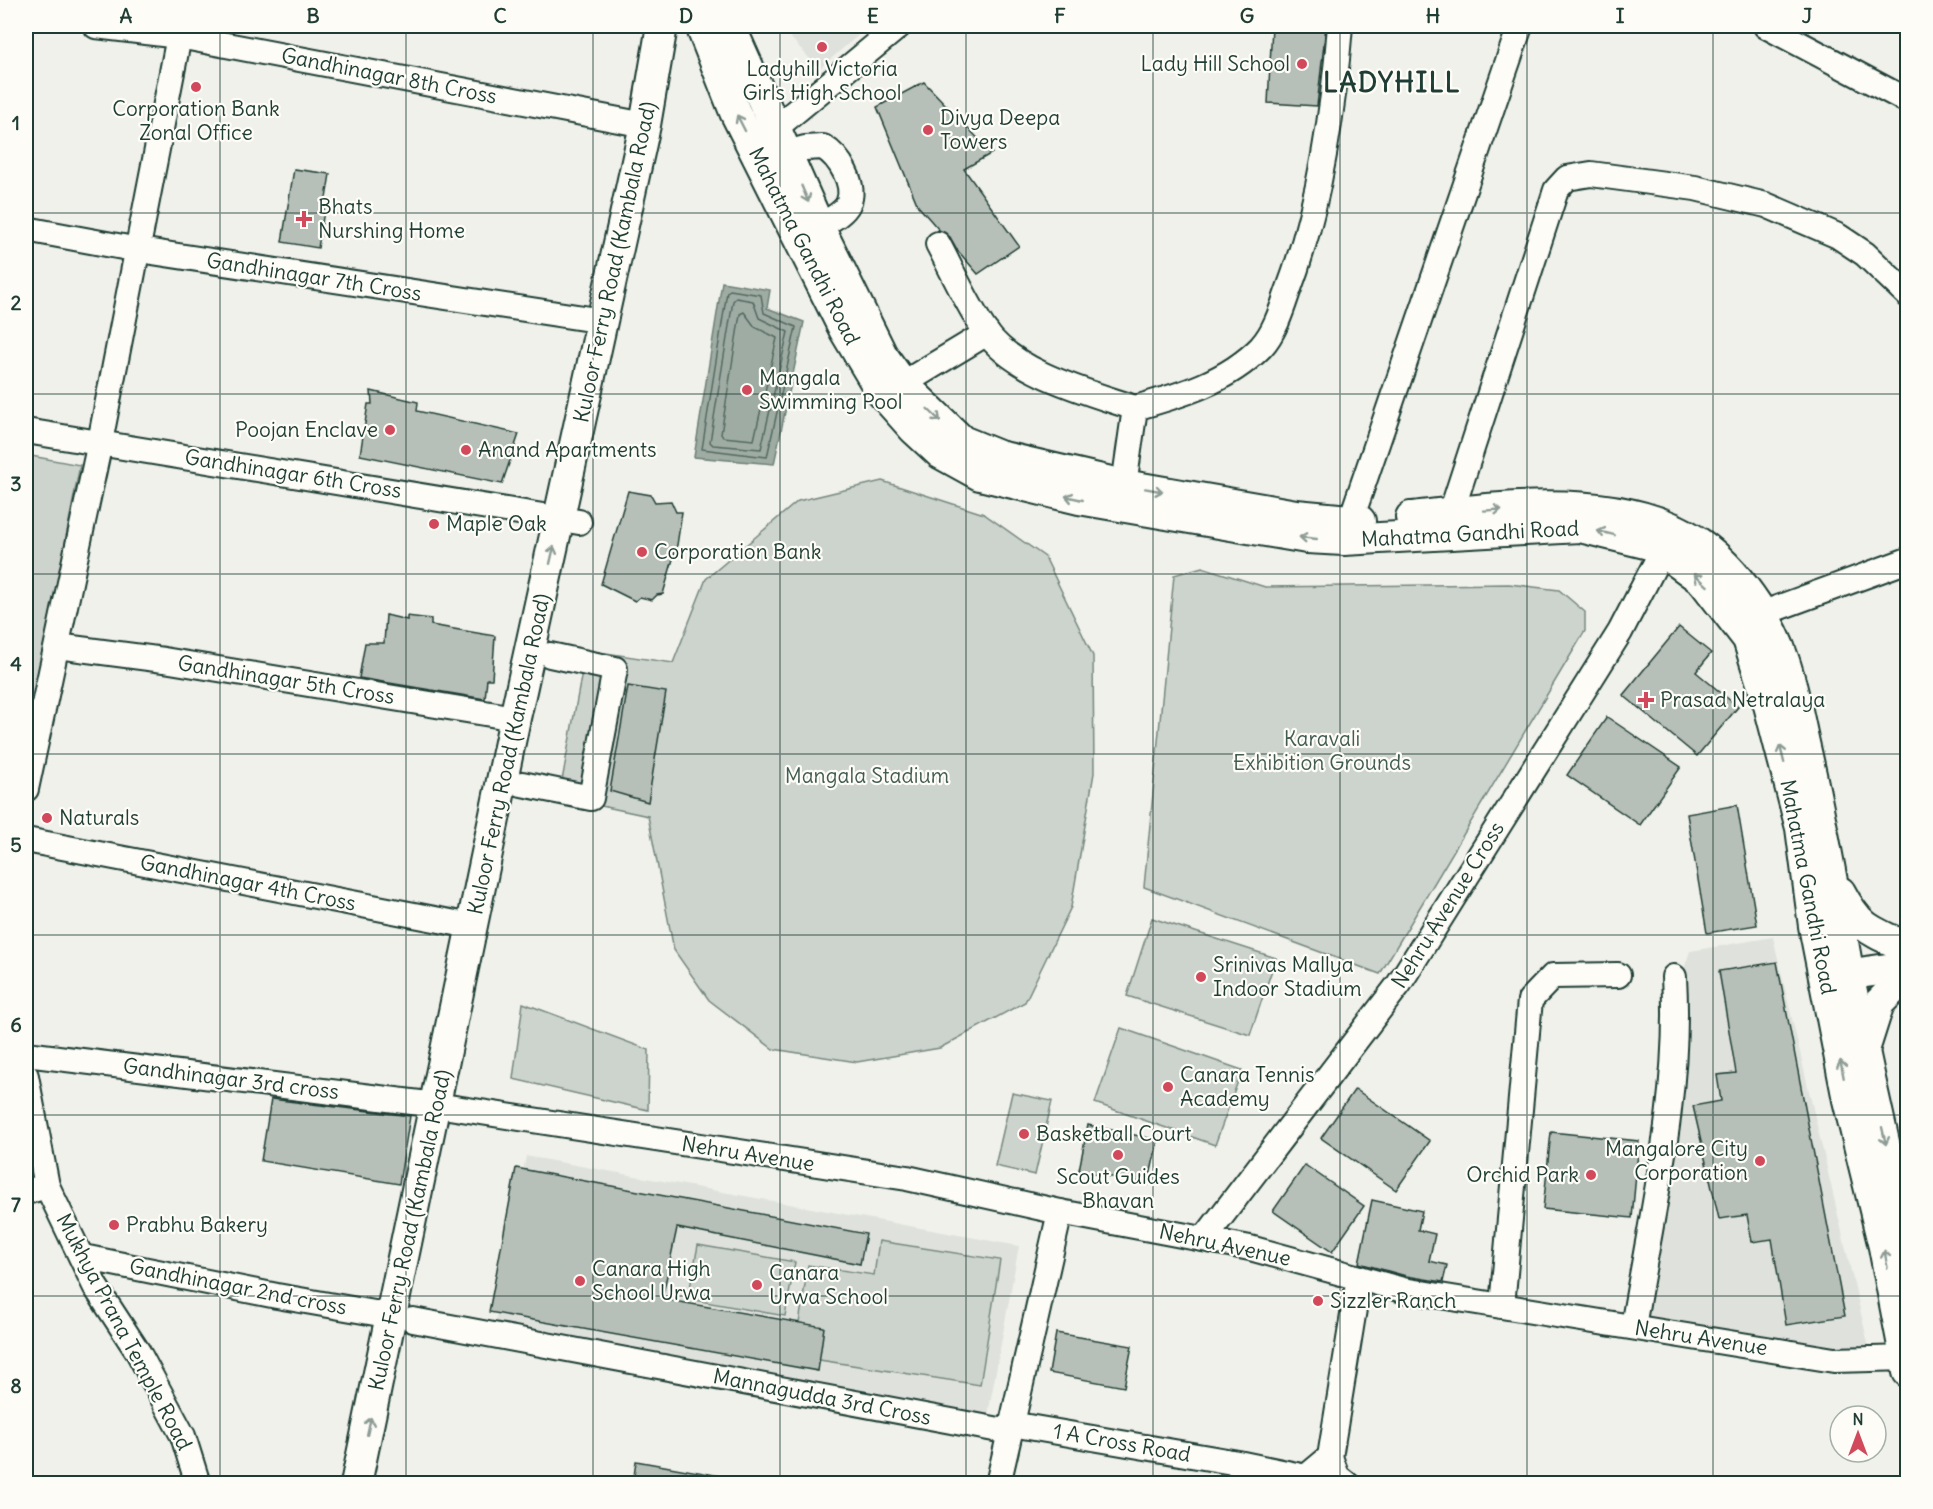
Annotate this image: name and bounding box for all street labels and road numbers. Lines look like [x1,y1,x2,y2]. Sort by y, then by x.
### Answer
street label: Gandhinagar 8th Cross [279,41,499,110]
street label: Kuloor Ferry Road (Kambala Road) [567,99,662,425]
street label: Mahatma Gandhi Road [743,142,866,349]
street label: Gandhinagar 7th Cross [205,246,424,307]
street label: Gandhinagar 6th Cross [183,443,403,504]
street label: Mahatma Gandhi Road [1360,514,1580,553]
street label: Kuloor Ferry Road (Kambala Road) [461,591,556,917]
street label: Gandhinagar 5th Cross [176,649,396,710]
street label: Mahatma Gandhi Road [1774,777,1843,997]
street label: Nehru Avenue Cross [1385,816,1510,993]
street label: Gandhinagar 4th Cross [138,848,358,917]
street label: Gandhinagar 3rd cross [122,1052,341,1105]
street label: Kuloor Ferry Road (Kambala Road) [362,1067,457,1393]
street label: Nehru Avenue [680,1130,816,1177]
street label: Mukhya Prana Temple Road [50,1209,198,1455]
street label: Nehru Avenue [1157,1217,1293,1272]
street label: Gandhinagar 2nd cross [127,1252,349,1321]
street label: Nehru Avenue [1633,1314,1769,1361]
street label: Mannagudda 3rd Cross [711,1362,933,1431]
street label: 1 A Cross Road [1051,1417,1193,1468]

